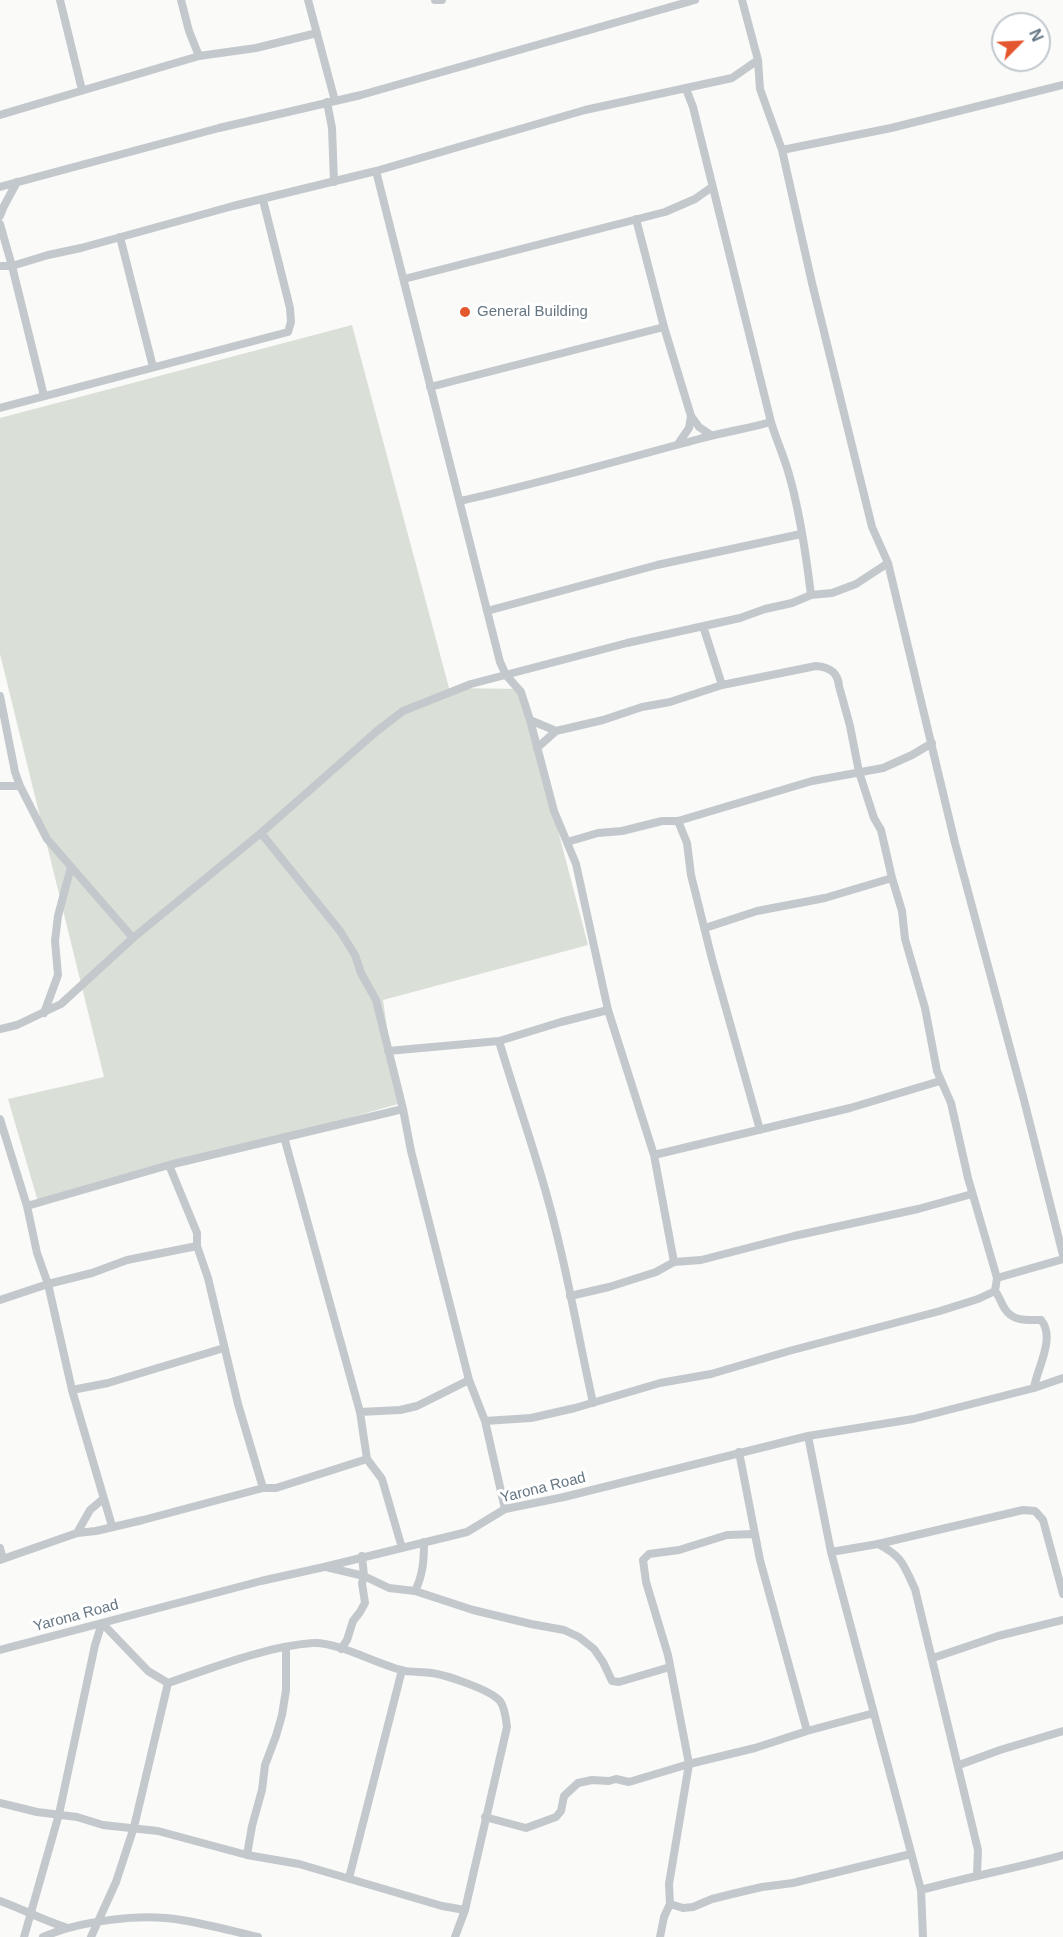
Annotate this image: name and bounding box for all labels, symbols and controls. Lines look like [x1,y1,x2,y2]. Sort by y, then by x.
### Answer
north arrow [991,12,1051,72]
text: N [1026,27,1046,44]
place label: General Building [477,303,588,321]
marker: General Building [458,305,472,319]
street label: Yarona Road [498,1469,588,1507]
street label: Yarona Road [32,1596,120,1636]

